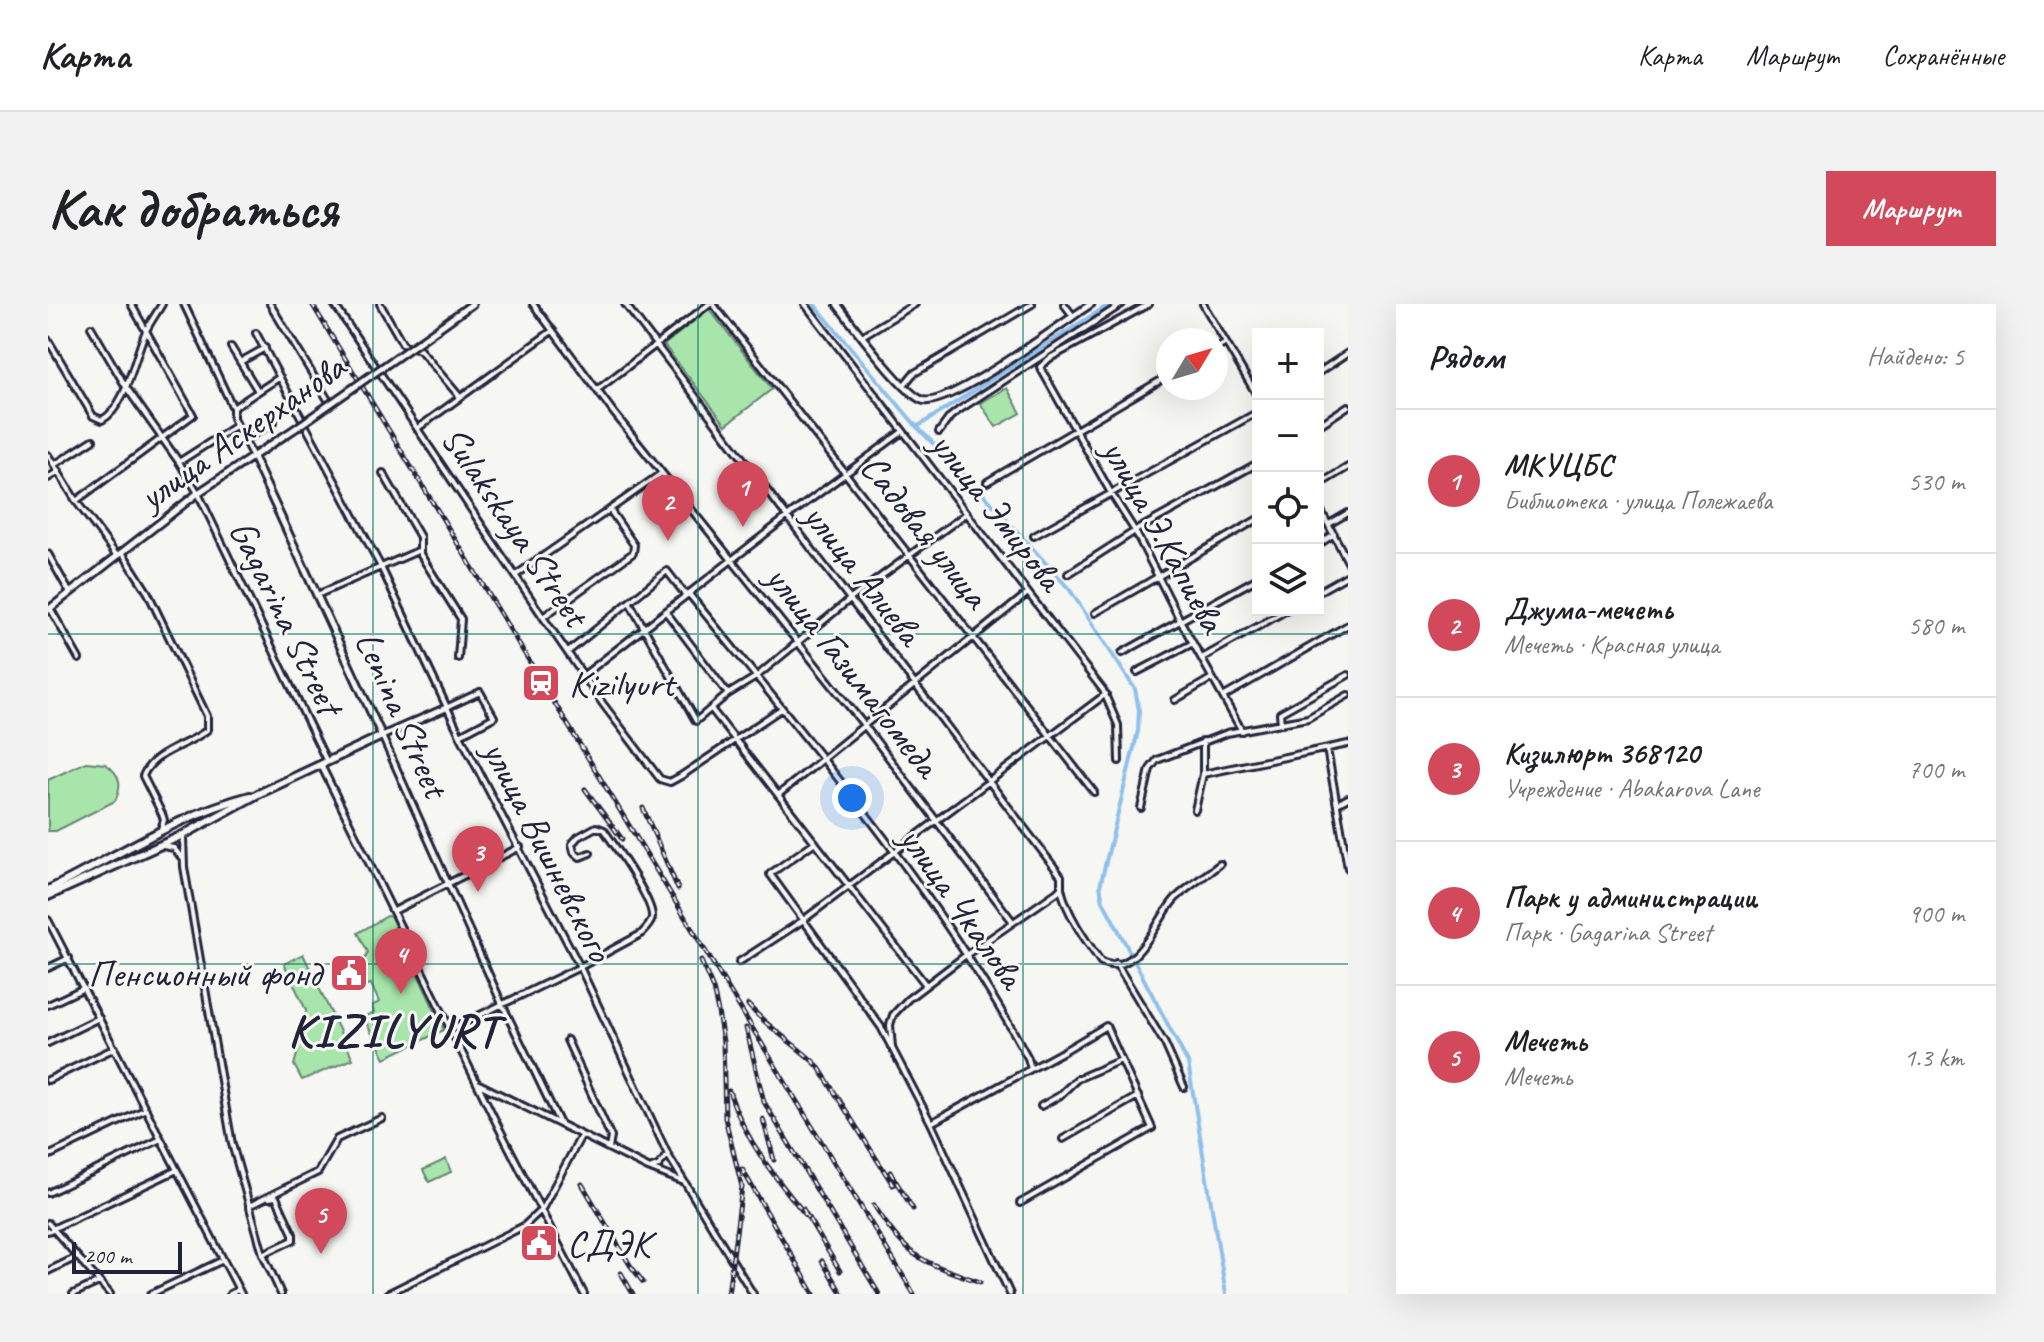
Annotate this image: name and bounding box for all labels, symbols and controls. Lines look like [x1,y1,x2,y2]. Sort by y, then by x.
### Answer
text: Карта [40,32,130,79]
text: Карта [1638,38,1702,73]
text: Маршрут [1746,38,1838,73]
text: Сохранённые [1882,38,2004,73]
button: Маршрут [1826,171,1996,246]
text: Как добраться [48,173,338,244]
north arrow [1156,328,1228,400]
map controls [1252,328,1324,616]
button: + [1252,328,1324,400]
text: Рядом [1428,335,1504,378]
text: Найдено: 5 [1867,340,1964,373]
street label: улица Аскерханова [128,342,356,522]
button: − [1252,400,1324,472]
street label: Sulakskaya Street [431,417,601,638]
street label: улица Эмирова [919,421,1076,603]
street label: улица Э.Капиева [1091,430,1237,643]
street label: Садовая улица [850,445,1001,619]
text: МКУЦБС [1504,446,1613,484]
pin: 1 [717,461,769,527]
text: 1 [1448,465,1460,498]
text: 530 m [1908,465,1964,498]
button: locate [1252,472,1324,544]
pin: 2 [642,475,694,541]
text: Библиотека · улица Полежаева [1504,484,1772,517]
street label: улица Алиева [792,492,935,657]
street label: Gagarina Street [219,512,356,727]
button: layers [1252,544,1324,616]
street label: улица Газимагомеда [754,554,952,789]
text: Джума-мечеть [1504,590,1673,628]
text: 2 [1448,609,1460,642]
text: 580 m [1908,609,1964,642]
street label: Lenina Street [345,624,461,807]
text: Мечеть · Красная улица [1504,628,1719,661]
place label: Kizilyurt [569,660,678,707]
station icon: Kizilyurt [520,662,562,704]
street label: улица Вишневского [471,731,625,971]
text: Кизилюрт 368120 [1504,734,1700,772]
text: 3 [1448,753,1460,786]
text: 700 m [1908,753,1964,786]
text: Учреждение · Abakarova Lane [1504,772,1759,805]
your location [832,778,872,818]
street label: улица Чкалова [888,815,1037,1000]
pin: 3 [452,826,504,892]
text: Парк у администрации [1504,878,1757,916]
text: 4 [1448,897,1460,930]
text: 900 m [1908,897,1964,930]
text: Парк · Gagarina Street [1504,916,1712,949]
pin: 4 [375,928,427,994]
place label: Пенсионный фонд [88,950,325,997]
public building icon: Пенсионный фонд [328,952,370,994]
district label: KIZILYURT [288,1002,508,1060]
text: Мечеть [1504,1022,1587,1060]
text: 5 [1448,1041,1460,1074]
text: 1.3 km [1904,1041,1964,1074]
text: Мечеть [1504,1060,1572,1093]
pin: 5 [295,1188,347,1254]
place label: СДЭК [567,1220,657,1267]
public building icon: СДЭК [518,1222,560,1264]
scale bar [72,1238,182,1274]
text: 200 m [84,1242,131,1270]

